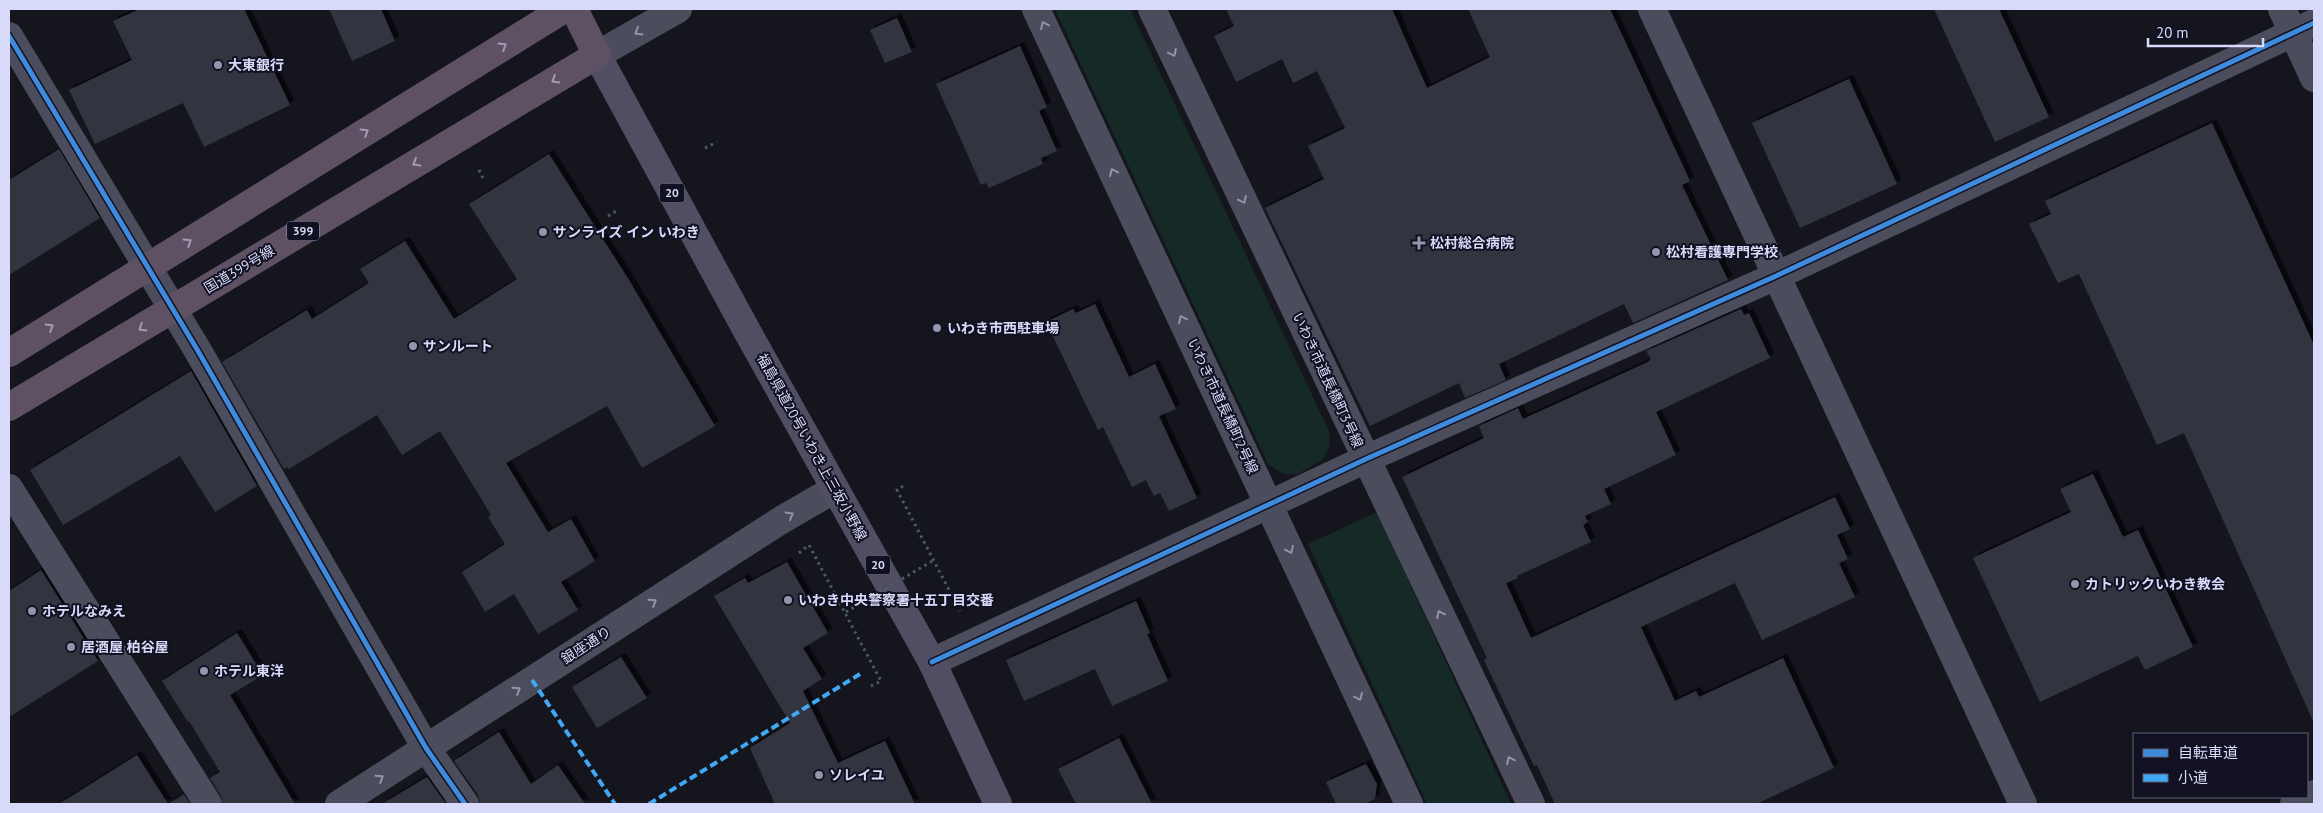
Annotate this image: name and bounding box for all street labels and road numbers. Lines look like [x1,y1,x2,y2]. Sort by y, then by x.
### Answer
road number: 20 [660,184,684,202]
road number: 399 [287,222,319,240]
street label: 国道399号線 [201,241,277,297]
street label: いわき市道長橋町3号線 [1289,309,1367,451]
street label: いわき市道長橋町2号線 [1184,335,1262,477]
street label: 福島県道20号いわき上三坂小野線 [753,350,871,544]
road number: 20 [866,556,890,574]
street label: 銀座通り [558,622,614,668]

